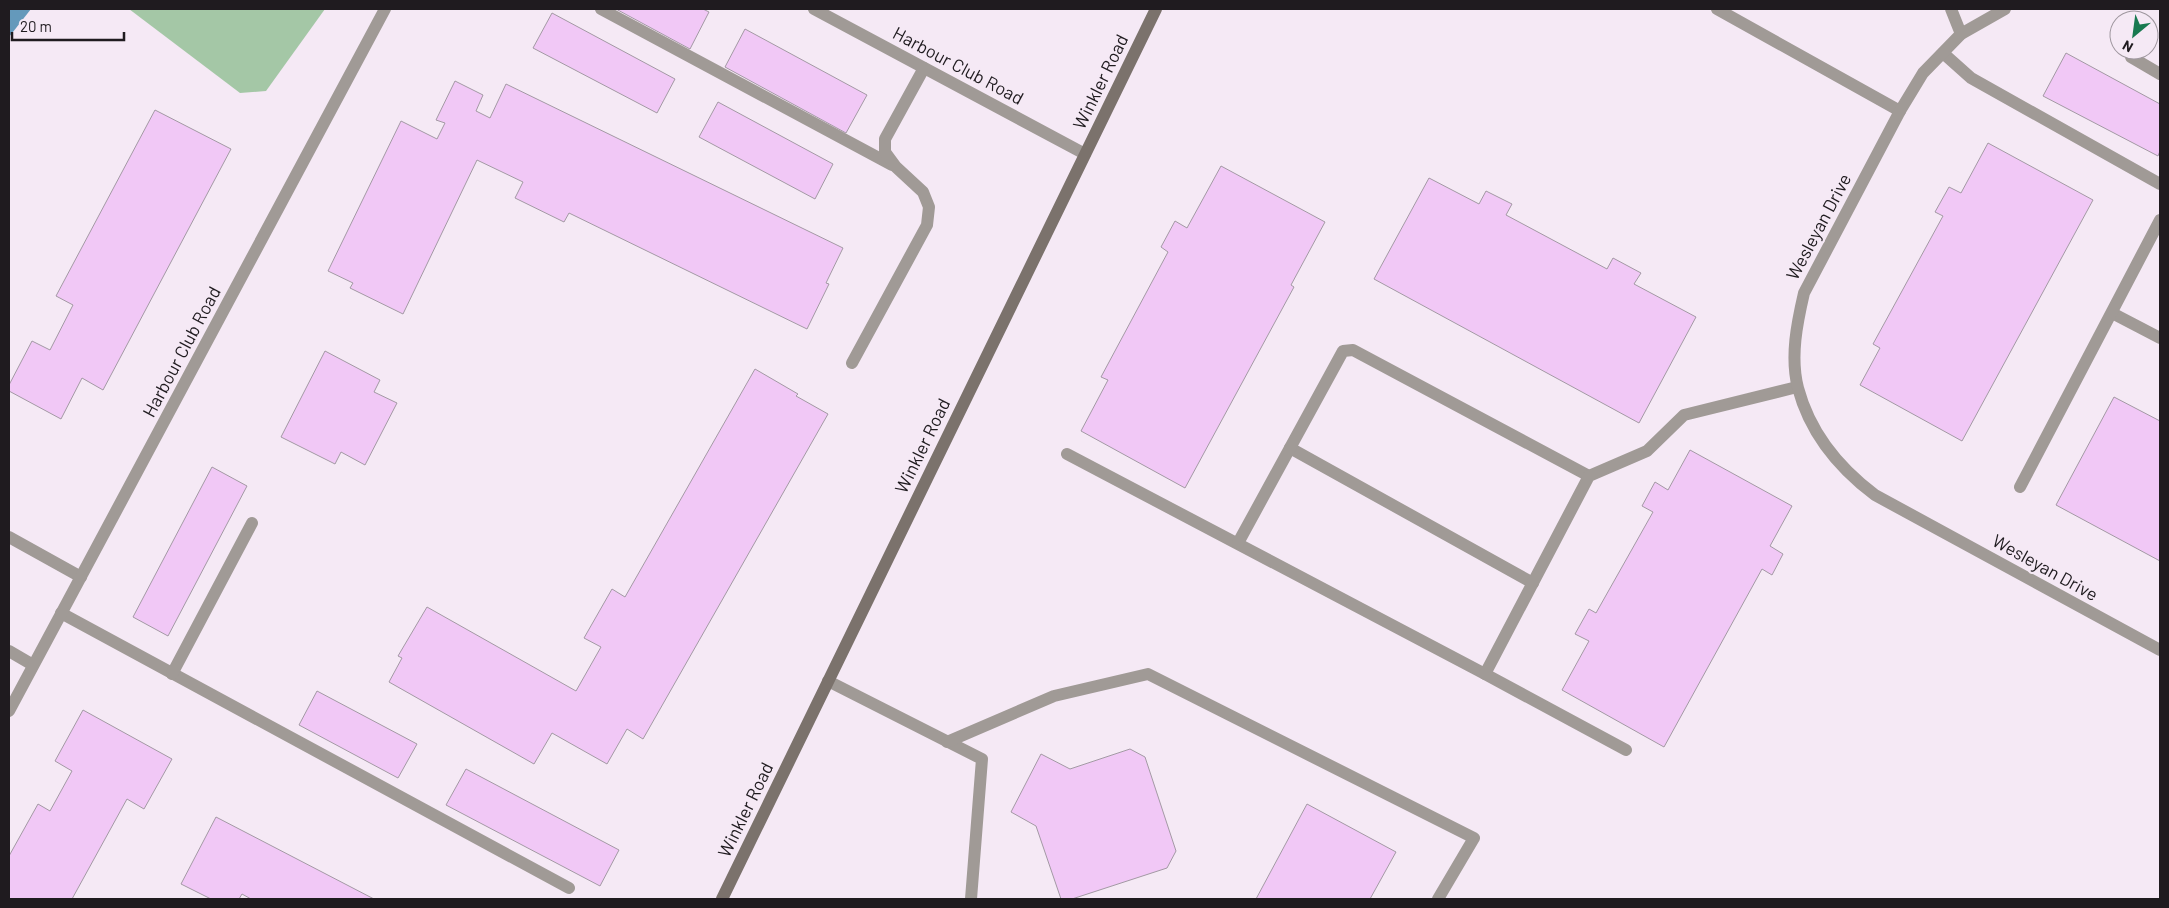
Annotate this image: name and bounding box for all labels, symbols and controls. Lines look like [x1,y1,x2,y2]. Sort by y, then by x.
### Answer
scale bar [12,10,125,42]
north arrow [2109,10,2159,60]
text: 20 m [20,17,52,35]
street label: Harbour Club Road [889,21,1028,109]
street label: Winkler Road [1068,31,1133,133]
text: N [2119,37,2136,56]
street label: Wesleyan Drive [1781,170,1855,283]
street label: Harbour Club Road [137,282,225,421]
street label: Winkler Road [890,395,955,497]
street label: Wesleyan Drive [1989,529,2102,605]
street label: Winkler Road [713,759,778,861]

